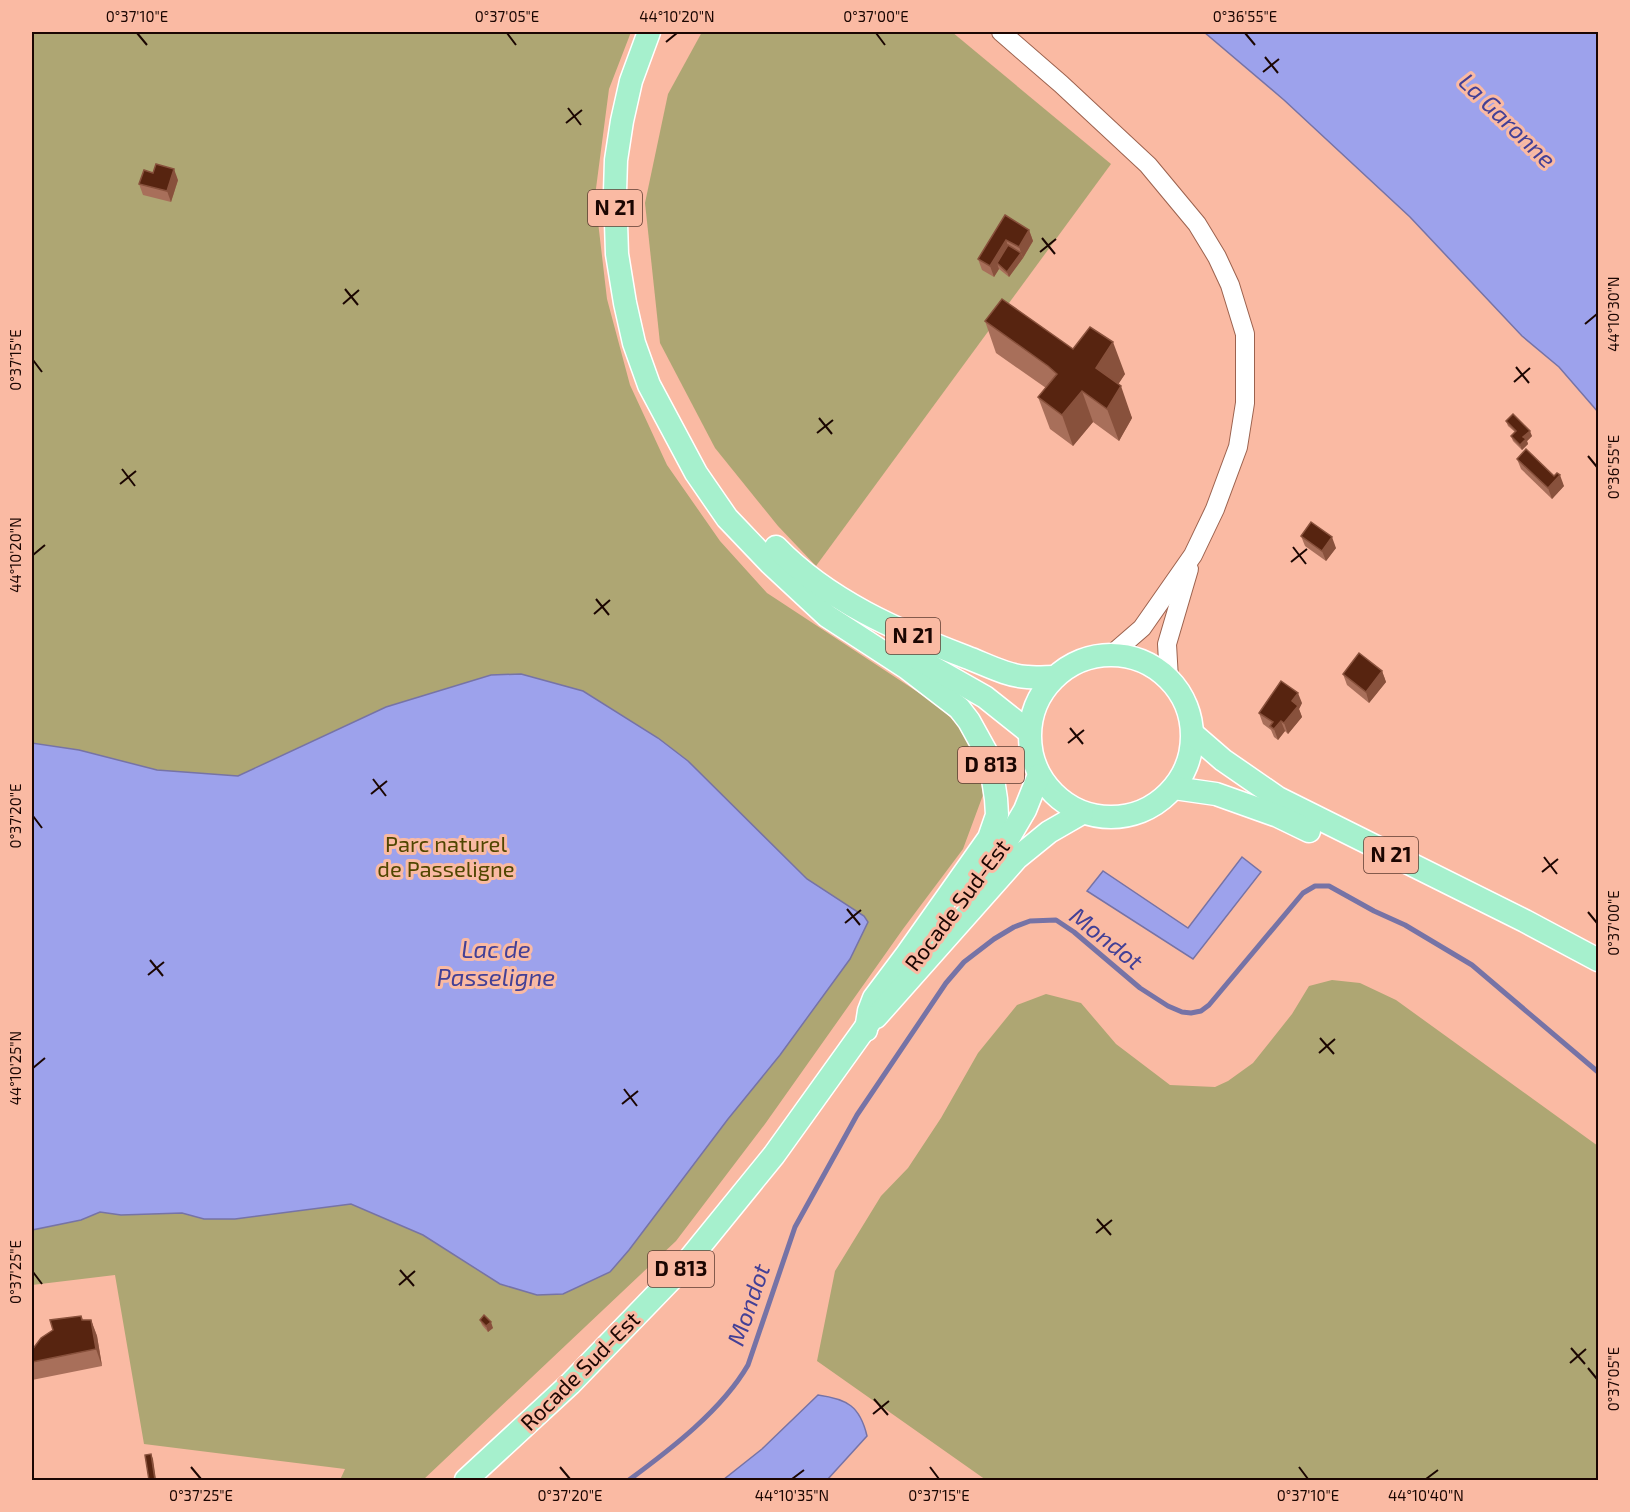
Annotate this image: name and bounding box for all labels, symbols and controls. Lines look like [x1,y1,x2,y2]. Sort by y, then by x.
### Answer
text: 0°37'10"E [106,7,168,25]
text: 0°37'05"E [475,7,539,25]
text: 44°10'20"N [639,7,715,25]
text: 0°37'00"E [843,7,909,25]
text: 0°36'55"E [1213,7,1277,25]
water label: La Garonne [1454,67,1563,173]
road number: N 21 [588,190,642,226]
text: 44°10'30"N [1604,276,1622,352]
text: 0°37'15"E [6,329,24,391]
text: 0°36'55"E [1604,435,1622,499]
text: 44°10'20"N [6,517,24,593]
road number: N 21 [886,618,940,654]
road number: D 813 [958,747,1024,783]
text: 0°37'20"E [6,784,24,848]
park label: Parc naturel de Passeligne [377,830,515,881]
street label: Rocade Sud-Est [898,834,1014,975]
road number: N 21 [1364,837,1418,873]
text: 0°37'00"E [1604,890,1622,956]
water label: Mondot [1065,900,1150,976]
water label: Lac de Passeligne [437,934,555,991]
text: 44°10'25"N [6,1031,24,1105]
text: 0°37'25"E [6,1240,24,1304]
road number: D 813 [648,1251,714,1287]
water label: Mondot [720,1259,775,1349]
street label: Rocade Sud-Est [514,1305,644,1435]
text: 0°37'05"E [1604,1347,1622,1411]
text: 0°37'25"E [169,1486,233,1504]
text: 0°37'20"E [538,1486,602,1504]
text: 44°10'35"N [755,1486,829,1504]
text: 0°37'15"E [908,1486,970,1504]
text: 0°37'10"E [1277,1486,1339,1504]
text: 44°10'40"N [1388,1486,1464,1504]

